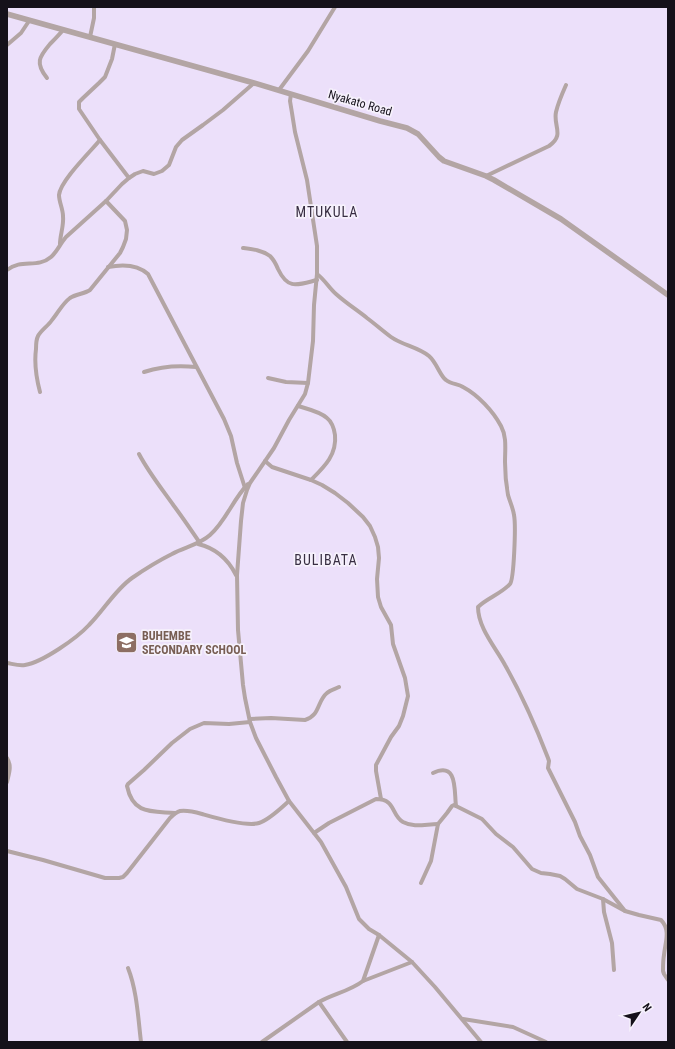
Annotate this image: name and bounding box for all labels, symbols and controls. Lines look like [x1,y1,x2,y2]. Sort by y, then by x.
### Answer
street label: Nyakato Road [327,87,393,119]
district label: MTUKULA [296,204,358,220]
district label: BULIBATA [294,552,358,568]
place label: BUHEMBE SECONDARY SCHOOL [142,629,246,657]
school or university icon: BUHEMBE SECONDARY SCHOOL [113,630,139,656]
north arrow [619,993,659,1033]
text: N [640,1001,654,1014]

